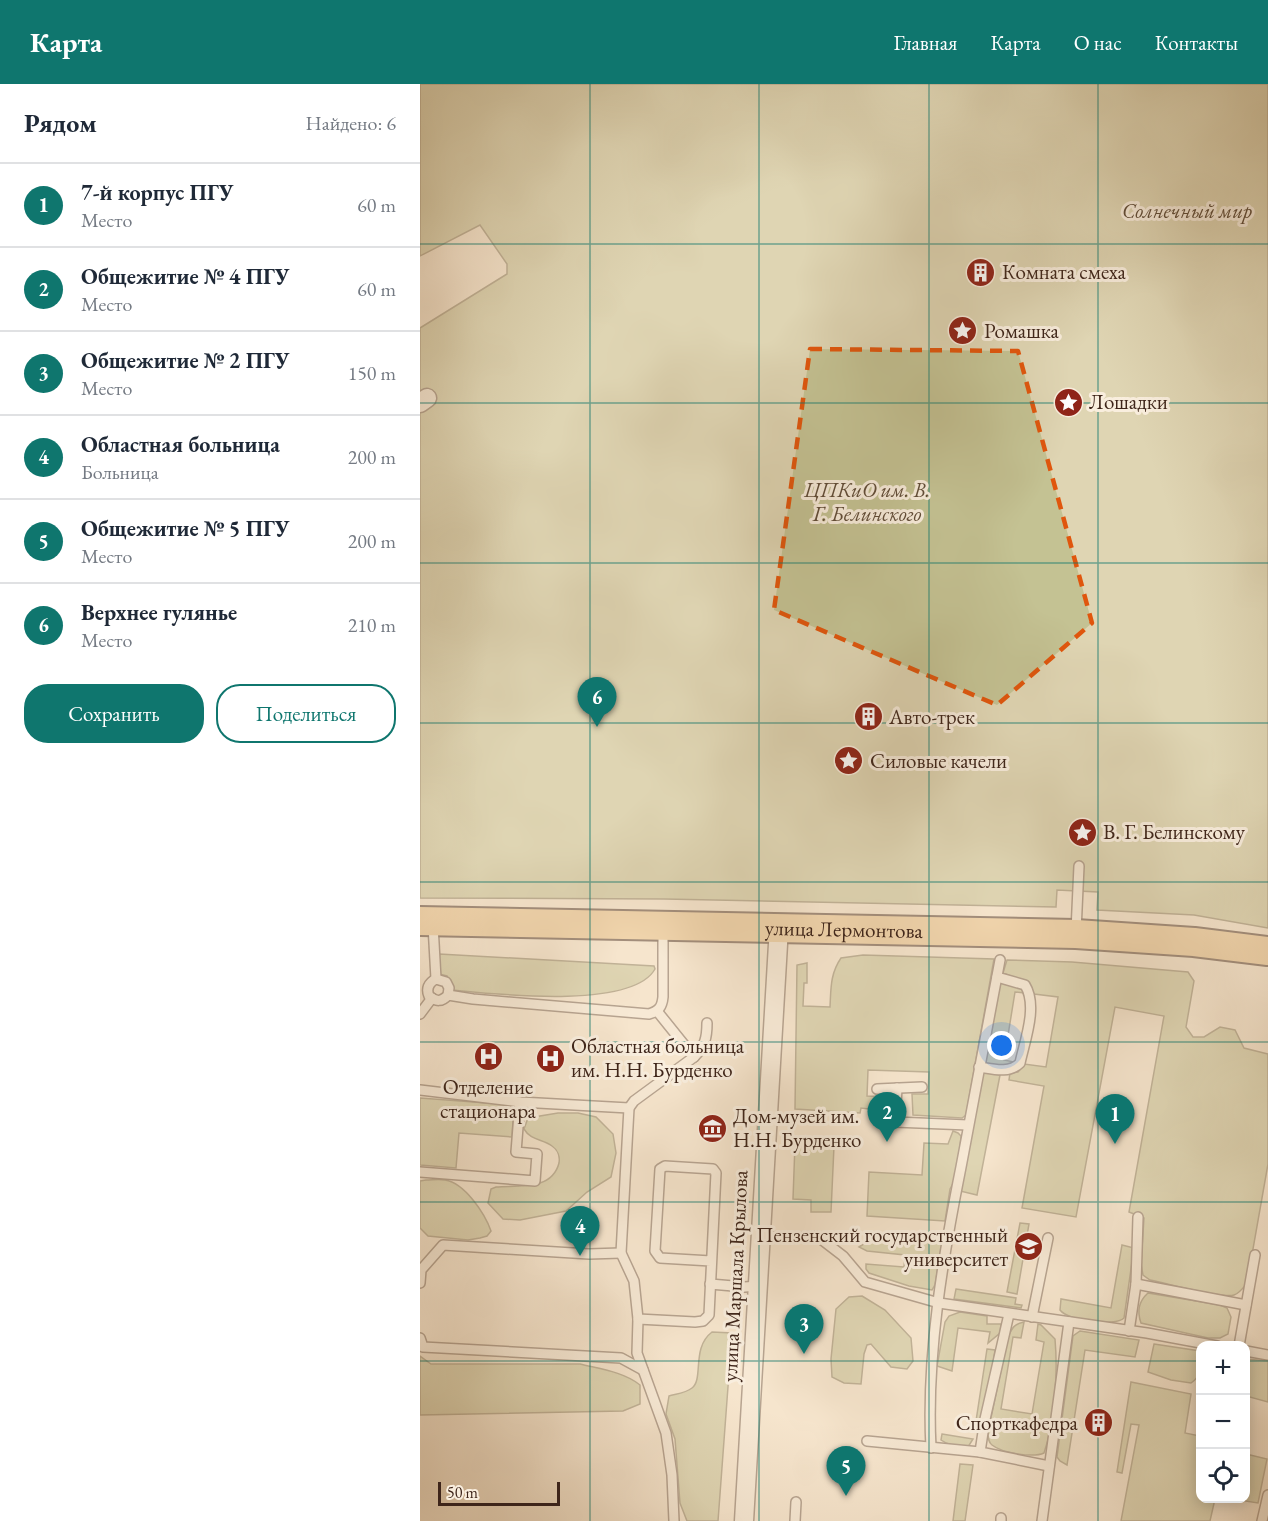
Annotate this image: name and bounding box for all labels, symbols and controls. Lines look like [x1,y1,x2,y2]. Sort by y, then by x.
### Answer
text: Карта [30,24,102,60]
text: Главная [893,29,957,56]
text: Карта [990,29,1041,56]
text: О нас [1074,29,1122,56]
text: Контакты [1155,29,1238,56]
text: Рядом [24,106,97,140]
text: Найдено: 6 [305,110,396,136]
text: 7-й корпус ПГУ [81,178,233,207]
text: 1 [38,192,49,218]
text: 60 m [357,192,396,218]
park label: Солнечный мир [1122,197,1253,224]
text: Место [81,207,132,233]
building icon: Комната смеха [965,256,997,288]
place label: Комната смеха [1002,258,1127,285]
text: Общежитие № 4 ПГУ [81,262,289,291]
text: 2 [38,276,49,302]
text: 60 m [357,276,396,302]
text: Место [81,291,132,317]
place icon: Ромашка [947,315,979,347]
place label: Ромашка [984,317,1059,344]
text: Общежитие № 2 ПГУ [81,346,289,375]
text: 3 [38,360,49,386]
text: 150 m [348,360,396,386]
text: Место [81,375,132,401]
place icon: Лошадки [1052,386,1084,418]
place label: Лошадки [1089,388,1168,415]
text: Областная больница [81,430,280,459]
text: 4 [38,444,49,470]
text: 200 m [348,444,396,470]
text: Больница [81,459,159,485]
park label: ЦПКиО им. В. Г. Белинского [803,476,930,527]
text: Общежитие № 5 ПГУ [81,514,289,543]
text: 5 [38,528,49,554]
text: 200 m [348,528,396,554]
text: Место [81,543,132,569]
text: Верхнее гулянье [81,598,237,627]
text: 6 [38,612,49,638]
text: 210 m [348,612,396,638]
text: Место [81,627,132,653]
pin: 6 [578,678,616,727]
button: Сохранить [24,684,204,743]
button: Поделиться [216,684,396,743]
building icon: Авто-трек [852,701,884,733]
place label: Авто-трек [888,703,975,730]
place icon: Силовые качели [833,745,865,777]
place label: Силовые качели [870,747,1007,774]
place icon: В. Г. Белинскому [1066,816,1098,848]
place label: В. Г. Белинскому [1103,818,1246,845]
street label: улица Лермонтова [765,914,924,944]
your location [987,1031,1016,1060]
place label: Областная больница им. Н.Н. Бурденко [571,1032,745,1083]
hospital icon: Отделение стационара [472,1040,504,1072]
hospital icon: Областная больница им. Н.Н. Бурденко [534,1042,566,1074]
place label: Отделение стационара [440,1073,537,1124]
pin: 2 [868,1092,906,1142]
pin: 1 [1096,1094,1134,1144]
place label: Дом-музей им. Н.Н. Бурденко [733,1102,861,1153]
museum icon: Дом-музей им. Н.Н. Бурденко [696,1112,728,1144]
street label: улица Маршала Крылова [715,1169,754,1383]
pin: 4 [560,1206,600,1256]
place label: Пензенский государственный университет [756,1221,1008,1272]
school or university icon: Пензенский государственный университет [1013,1231,1045,1263]
pin: 3 [784,1304,824,1354]
map controls [1196,1341,1250,1503]
button: + [1196,1341,1250,1395]
button: − [1196,1395,1250,1449]
building icon: Спорткафедра [1083,1407,1115,1439]
place label: Спорткафедра [956,1409,1079,1436]
pin: 5 [826,1446,866,1496]
button: locate [1196,1449,1250,1503]
scale bar [438,1479,560,1506]
text: 50 m [447,1482,478,1503]

